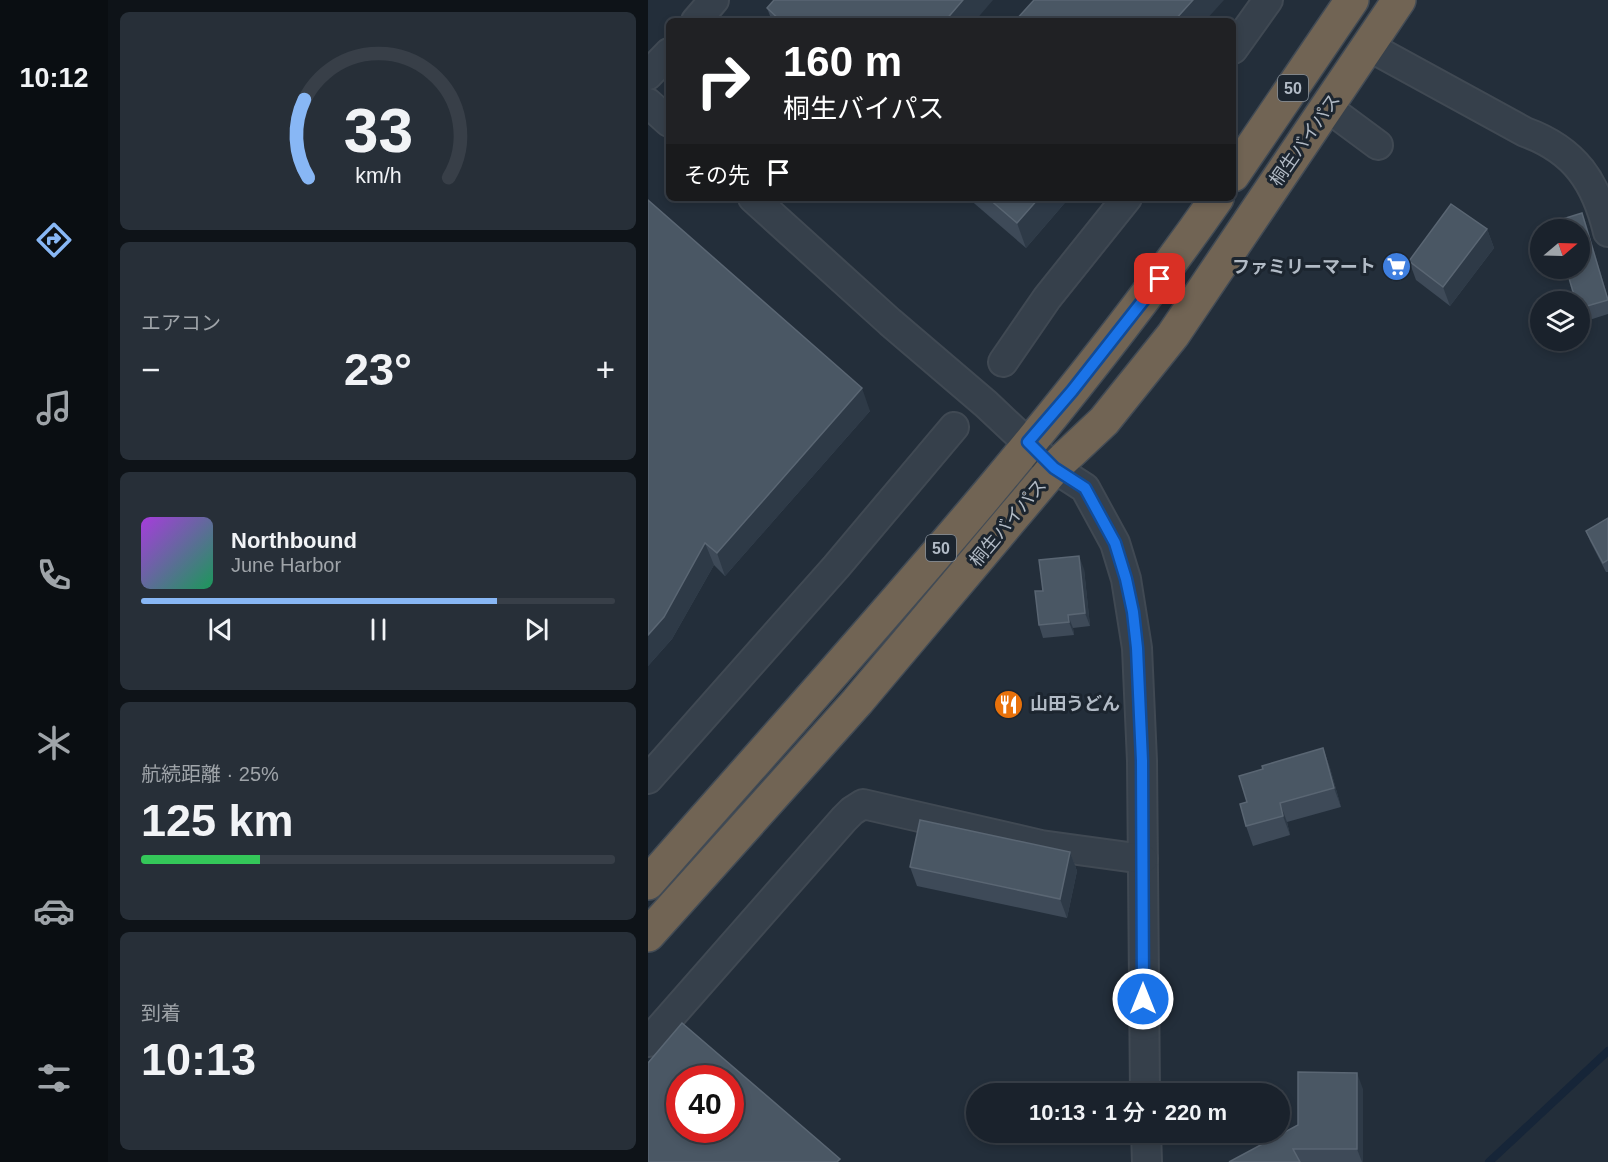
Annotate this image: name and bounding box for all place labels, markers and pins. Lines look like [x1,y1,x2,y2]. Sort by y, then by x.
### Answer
supermarket icon: ファミリーマート [1381,251,1413,283]
pin [1134,253,1185,304]
place label: ファミリーマート [1232,257,1376,277]
restaurant icon: 山田うどん [993,688,1025,720]
place label: 山田うどん [1030,694,1120,714]

